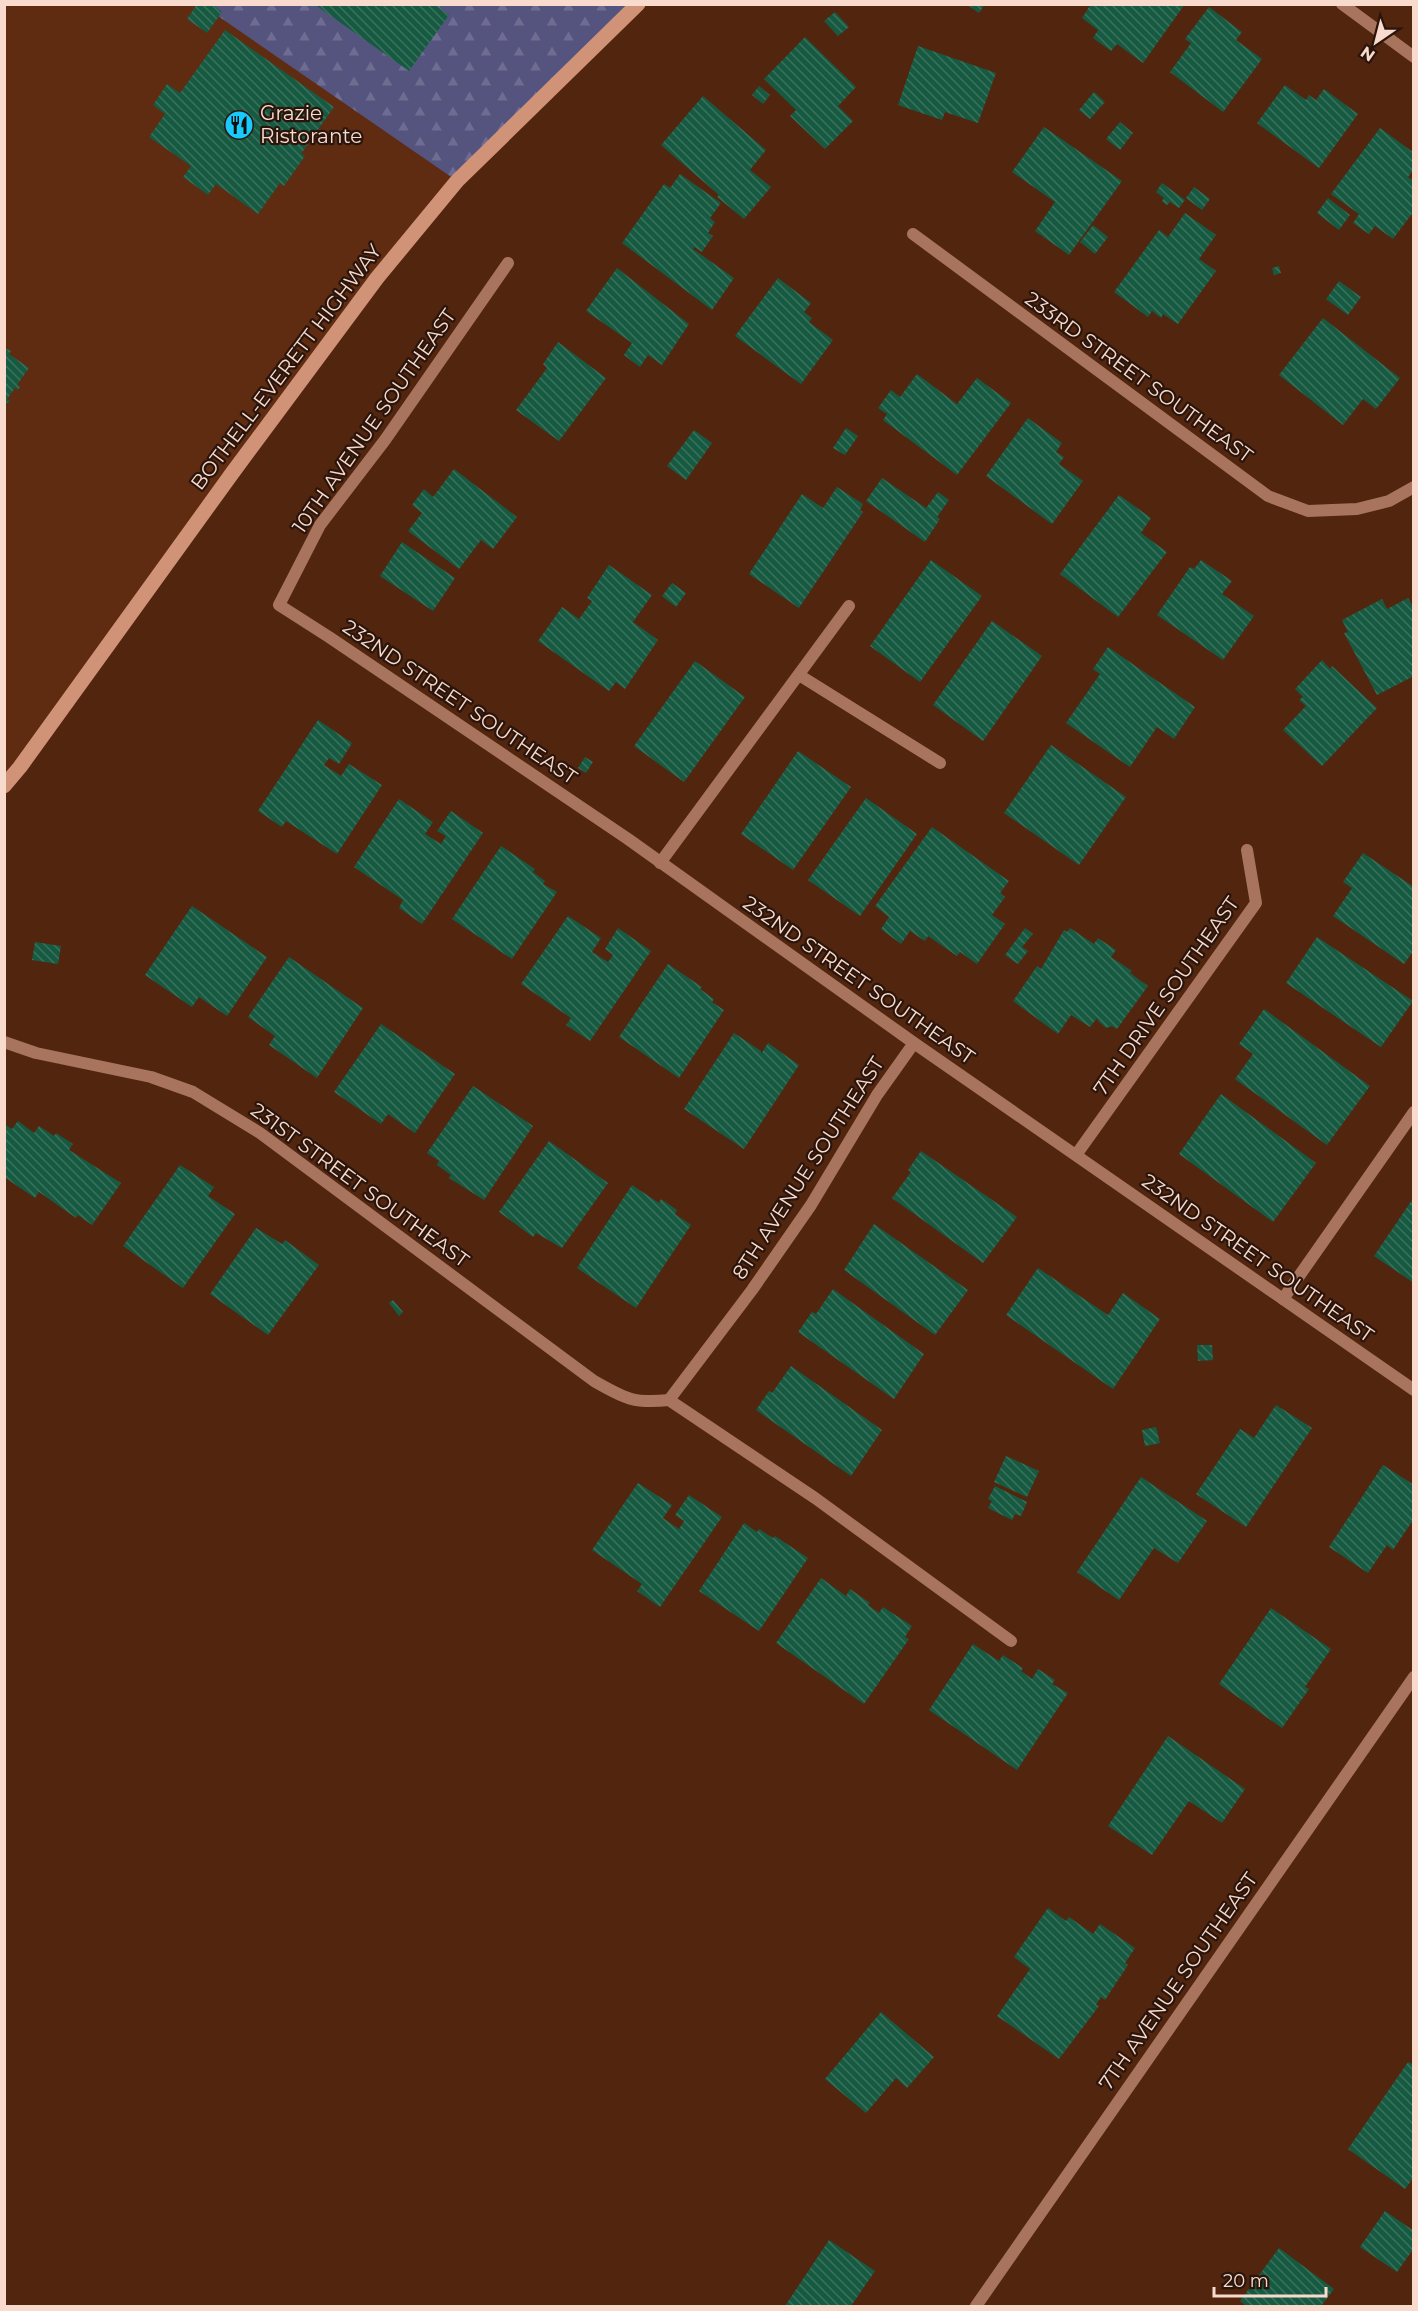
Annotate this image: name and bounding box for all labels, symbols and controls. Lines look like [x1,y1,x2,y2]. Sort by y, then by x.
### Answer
north arrow [1346,12,1406,72]
text: N [1357,42,1378,65]
place label: Grazie Ristorante [260,101,362,148]
restaurant icon: Grazie Ristorante [223,109,255,141]
street label: BOTHELL-EVERETT HIGHWAY [186,239,386,495]
street label: 233RD STREET SOUTHEAST [1021,286,1258,468]
street label: 10TH AVENUE SOUTHEAST [287,304,461,538]
street label: 232ND STREET SOUTHEAST [338,615,582,790]
street label: 232ND STREET SOUTHEAST [739,891,980,1070]
street label: 7TH DRIVE SOUTHEAST [1088,891,1244,1100]
street label: 8TH AVENUE SOUTHEAST [727,1052,889,1284]
street label: 231ST STREET SOUTHEAST [246,1098,474,1273]
street label: 232ND STREET SOUTHEAST [1138,1169,1379,1348]
street label: 7TH AVENUE SOUTHEAST [1094,1867,1263,2094]
scale bar [1214,2260,1326,2298]
text: 20 m [1223,2270,1269,2292]

